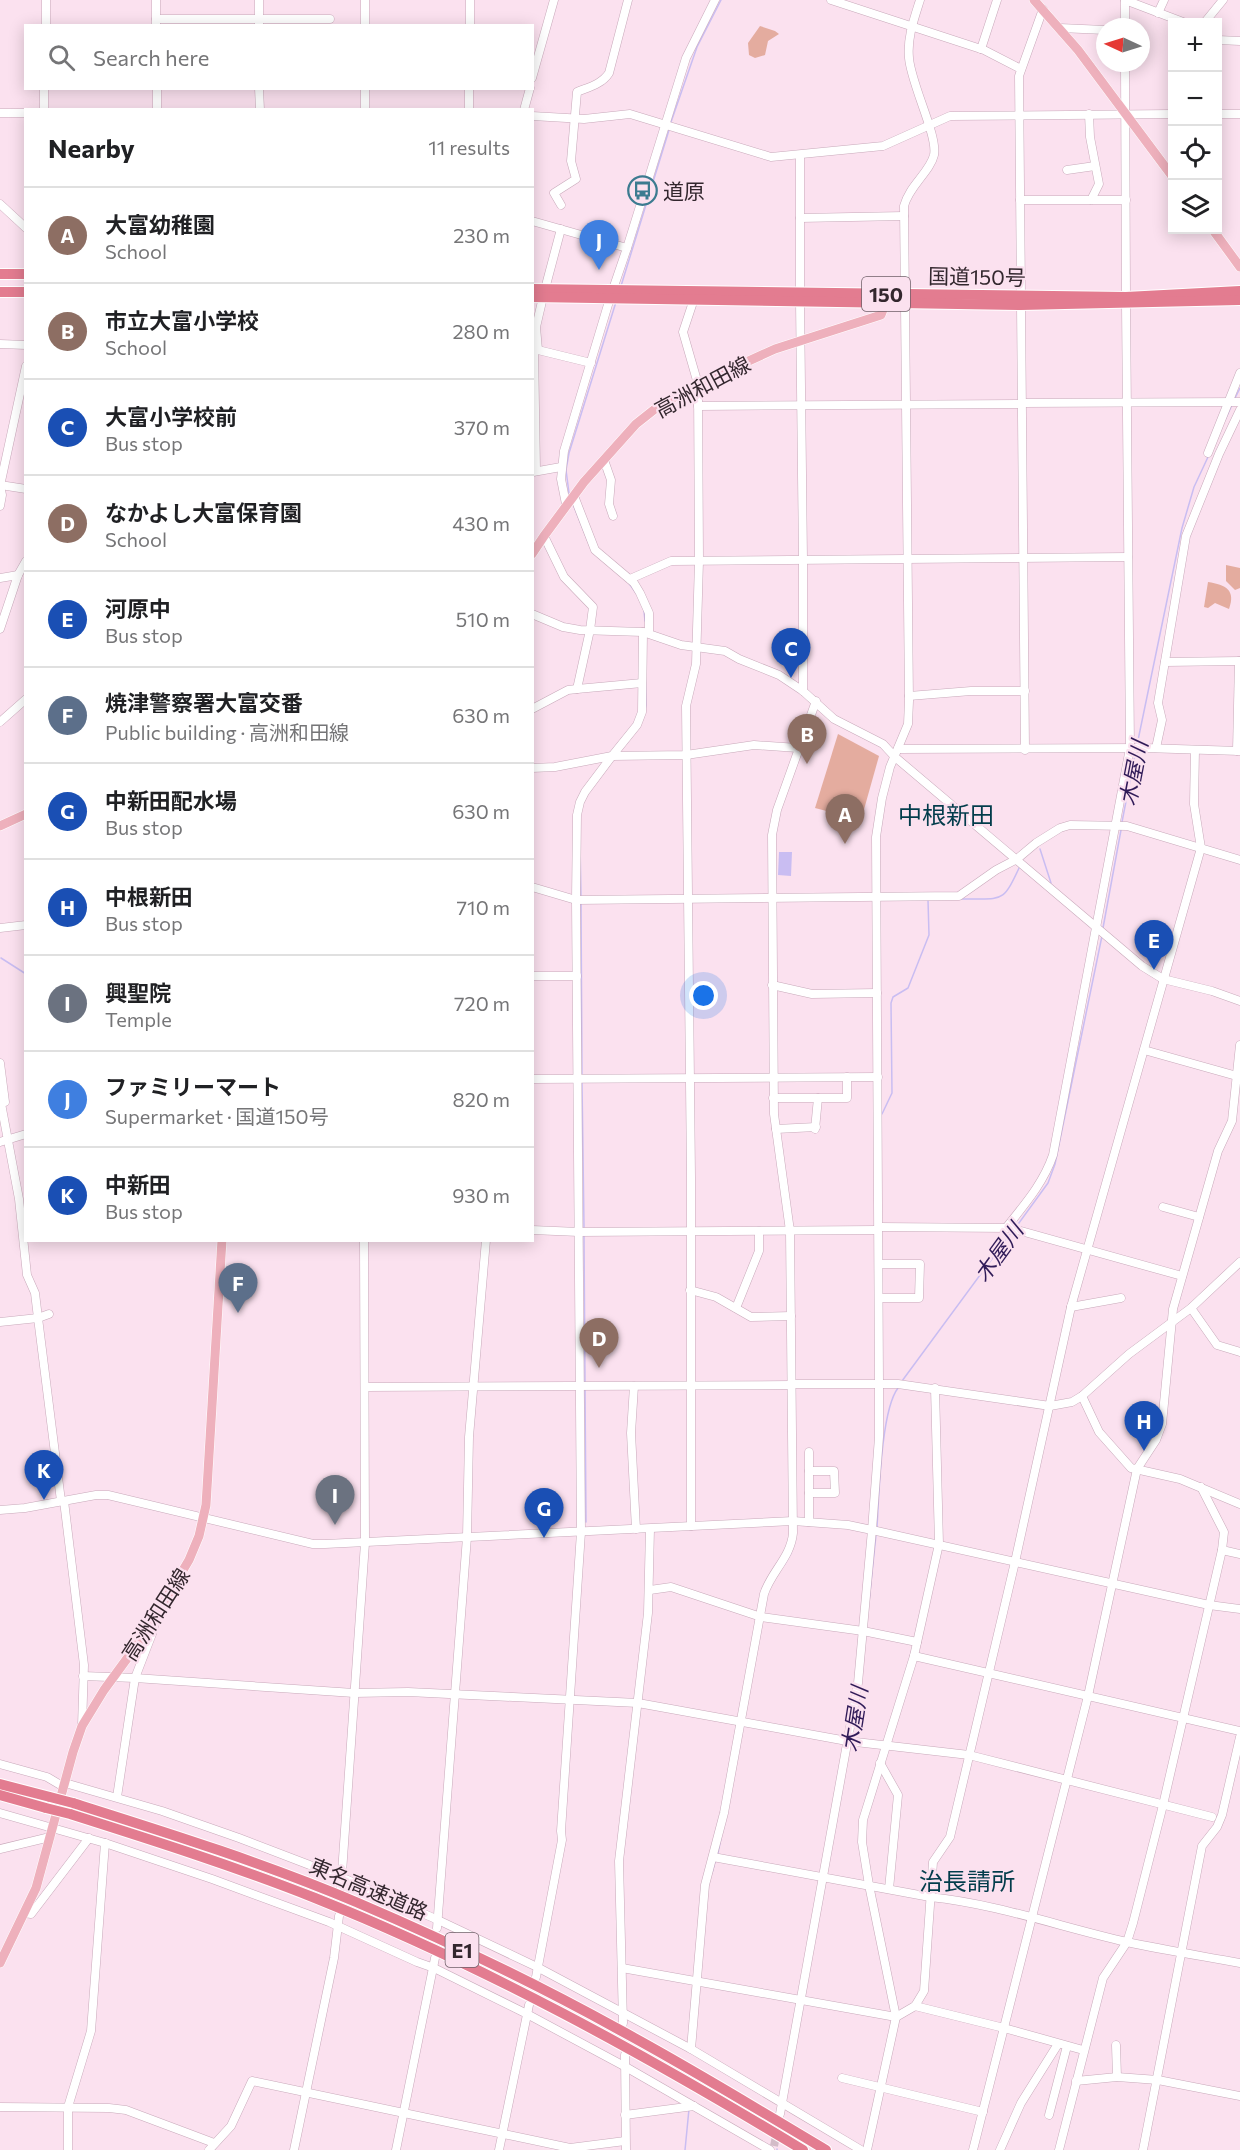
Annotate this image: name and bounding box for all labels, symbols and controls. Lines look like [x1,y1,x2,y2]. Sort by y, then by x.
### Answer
north arrow [1096,18,1150,72]
map controls [1168,18,1222,234]
button: + [1168,18,1222,72]
search box [24,24,534,90]
icon: search [45,41,78,74]
text: Search here [93,44,209,71]
button: − [1168,72,1222,126]
button: locate [1168,126,1222,180]
text: Nearby [48,132,135,163]
text: 11 results [428,135,510,159]
bus stop icon: 道原 [626,174,658,206]
place label: 道原 [663,178,705,203]
button: layers [1168,180,1222,234]
text: 大富幼稚園 [105,211,215,238]
pin: J [580,220,618,270]
text: A [60,223,75,247]
text: 230 m [453,223,510,247]
text: School [105,239,167,263]
street label: 国道150号 [928,263,1026,289]
road number: 150 [862,277,910,311]
text: 市立大富小学校 [105,307,259,334]
text: B [61,319,74,343]
text: 280 m [452,319,510,343]
text: School [105,335,167,359]
street label: 高洲和田線 [650,350,754,422]
text: 大富小学校前 [105,403,237,430]
text: C [61,415,74,439]
text: 370 m [454,415,510,439]
text: Bus stop [105,431,183,455]
text: なかよし大富保育園 [105,499,302,526]
text: D [60,511,75,535]
text: 430 m [452,511,510,535]
text: School [105,527,167,551]
text: 河原中 [105,595,171,622]
text: E [62,607,73,631]
text: 510 m [456,607,510,631]
text: Bus stop [105,623,183,647]
pin: C [772,628,810,678]
text: 焼津警察署大富交番 [105,689,303,716]
text: F [62,703,73,727]
text: 630 m [452,703,510,727]
pin: B [788,714,826,764]
text: Public building · 高洲和田線 [105,720,349,744]
water label: 木屋川 [1113,736,1153,808]
text: 中新田配水場 [105,787,237,814]
pin: A [826,794,864,844]
text: G [60,799,75,823]
text: 630 m [452,799,510,823]
district label: 中根新田 [898,800,994,829]
text: Bus stop [105,815,183,839]
text: 中根新田 [105,883,193,910]
text: H [60,895,75,919]
text: 710 m [457,895,510,919]
text: Bus stop [105,911,183,935]
pin: E [1134,920,1174,970]
text: 興聖院 [105,979,171,1006]
your location [689,981,718,1010]
text: I [64,991,71,1015]
text: 720 m [454,991,510,1015]
text: Temple [105,1007,172,1031]
text: ファミリーマート [105,1073,281,1100]
text: J [64,1087,71,1111]
text: 820 m [453,1087,510,1111]
text: Supermarket · 国道150号 [105,1104,329,1128]
text: 中新田 [105,1171,171,1198]
text: K [61,1183,74,1207]
text: 930 m [452,1183,510,1207]
text: Bus stop [105,1199,183,1223]
water label: 木屋川 [968,1216,1029,1287]
pin: F [218,1264,258,1313]
pin: D [580,1318,618,1368]
pin: H [1124,1402,1164,1451]
pin: K [24,1450,63,1500]
pin: I [316,1476,354,1525]
pin: G [524,1488,564,1538]
street label: 高洲和田線 [116,1563,194,1665]
water label: 木屋川 [836,1682,873,1754]
street label: 東名高速道路 [306,1852,432,1924]
district label: 治長請所 [919,1866,1015,1895]
road number: E1 [446,1933,478,1967]

